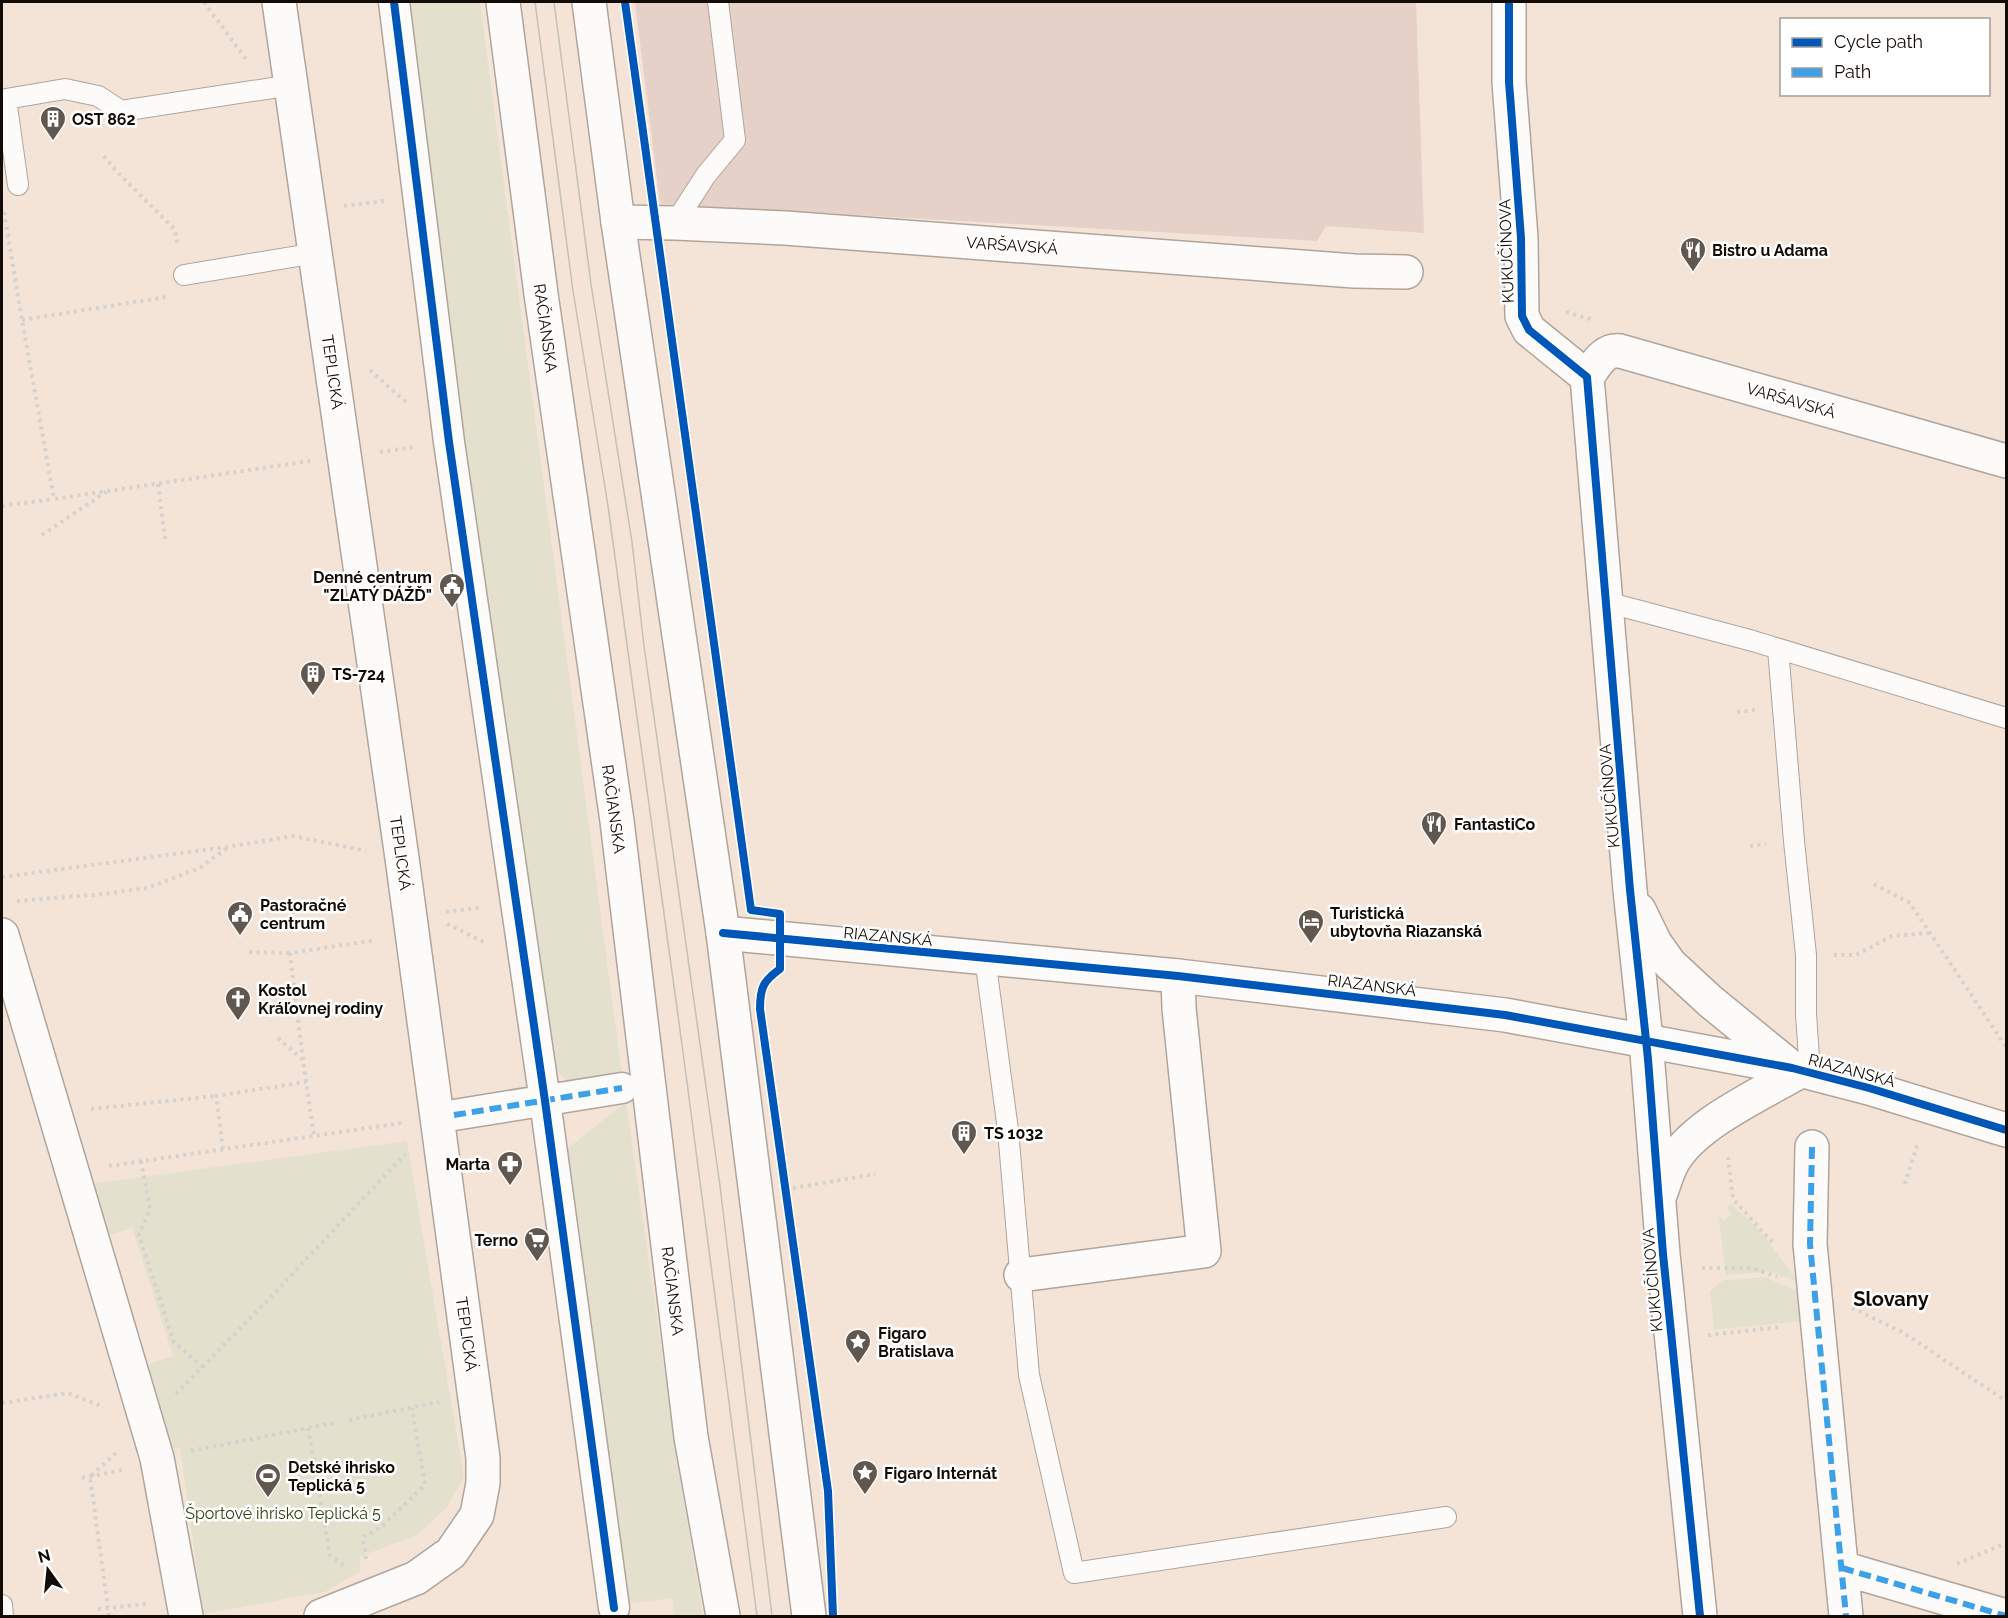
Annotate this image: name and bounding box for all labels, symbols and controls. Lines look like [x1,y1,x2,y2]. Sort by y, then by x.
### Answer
legend [1780,18,1990,96]
text: Cycle path [1834,31,1923,52]
text: Path [1834,61,1871,82]
building icon: OST 862 [38,104,68,142]
place label: OST 862 [72,110,136,129]
street label: KUKUČÍNOVA [1494,198,1518,303]
street label: VARŠAVSKÁ [965,232,1059,258]
restaurant icon: Bistro u Adama [1678,235,1708,273]
place label: Bistro u Adama [1712,241,1828,260]
street label: RAČIANSKA [530,282,562,374]
street label: TEPLICKÁ [318,334,348,411]
street label: VARŠAVSKÁ [1744,378,1838,422]
place label: Denné centrum "ZLATÝ DÁŽĎ" [313,568,432,605]
public building icon: Denné centrum "ZLATÝ DÁŽĎ" [437,571,467,609]
building icon: TS-724 [298,659,328,697]
place label: TS-724 [332,665,385,684]
street label: KUKUČÍNOVA [1594,743,1624,849]
street label: RAČIANSKA [598,763,630,855]
restaurant icon: FantastiCo [1419,809,1449,847]
street label: TEPLICKÁ [386,815,416,892]
place label: FantastiCo [1454,815,1536,834]
place label: Pastoračné centrum [260,896,347,933]
public building icon: Pastoračné centrum [225,899,255,937]
place label: Turistická ubytovňa Riazanská [1330,904,1482,941]
hotel icon: Turistická ubytovňa Riazanská [1296,907,1326,945]
street label: RIAZANSKÁ [843,922,934,950]
street label: RIAZANSKÁ [1326,970,1418,1000]
place label: Kostol Kráľovnej rodiny [258,981,383,1018]
church icon: Kostol Kráľovnej rodiny [223,984,253,1022]
street label: RIAZANSKÁ [1806,1049,1898,1091]
building icon: TS 1032 [949,1118,979,1156]
place label: TS 1032 [984,1124,1043,1143]
pharmacy icon: Marta [495,1149,525,1187]
place label: Marta [446,1155,490,1174]
supermarket icon: Terno [522,1225,552,1263]
street label: KUKUČÍNOVA [1637,1227,1667,1333]
place label: Terno [475,1231,518,1250]
street label: RAČIANSKA [658,1245,688,1337]
district label: Slovany [1853,1287,1929,1311]
street label: TEPLICKÁ [452,1296,482,1373]
place label: Figaro Bratislava [878,1324,954,1361]
place icon: Figaro Bratislava [843,1327,873,1365]
place label: Detské ihrisko Teplická 5 [288,1458,395,1495]
place icon: Figaro Internát [850,1458,880,1496]
sports icon: Detské ihrisko Teplická 5 [253,1461,283,1499]
place label: Figaro Internát [884,1464,997,1483]
park label: Športové ihrisko Teplická 5 [185,1503,381,1523]
north arrow [18,1540,78,1600]
text: N [36,1545,53,1567]

